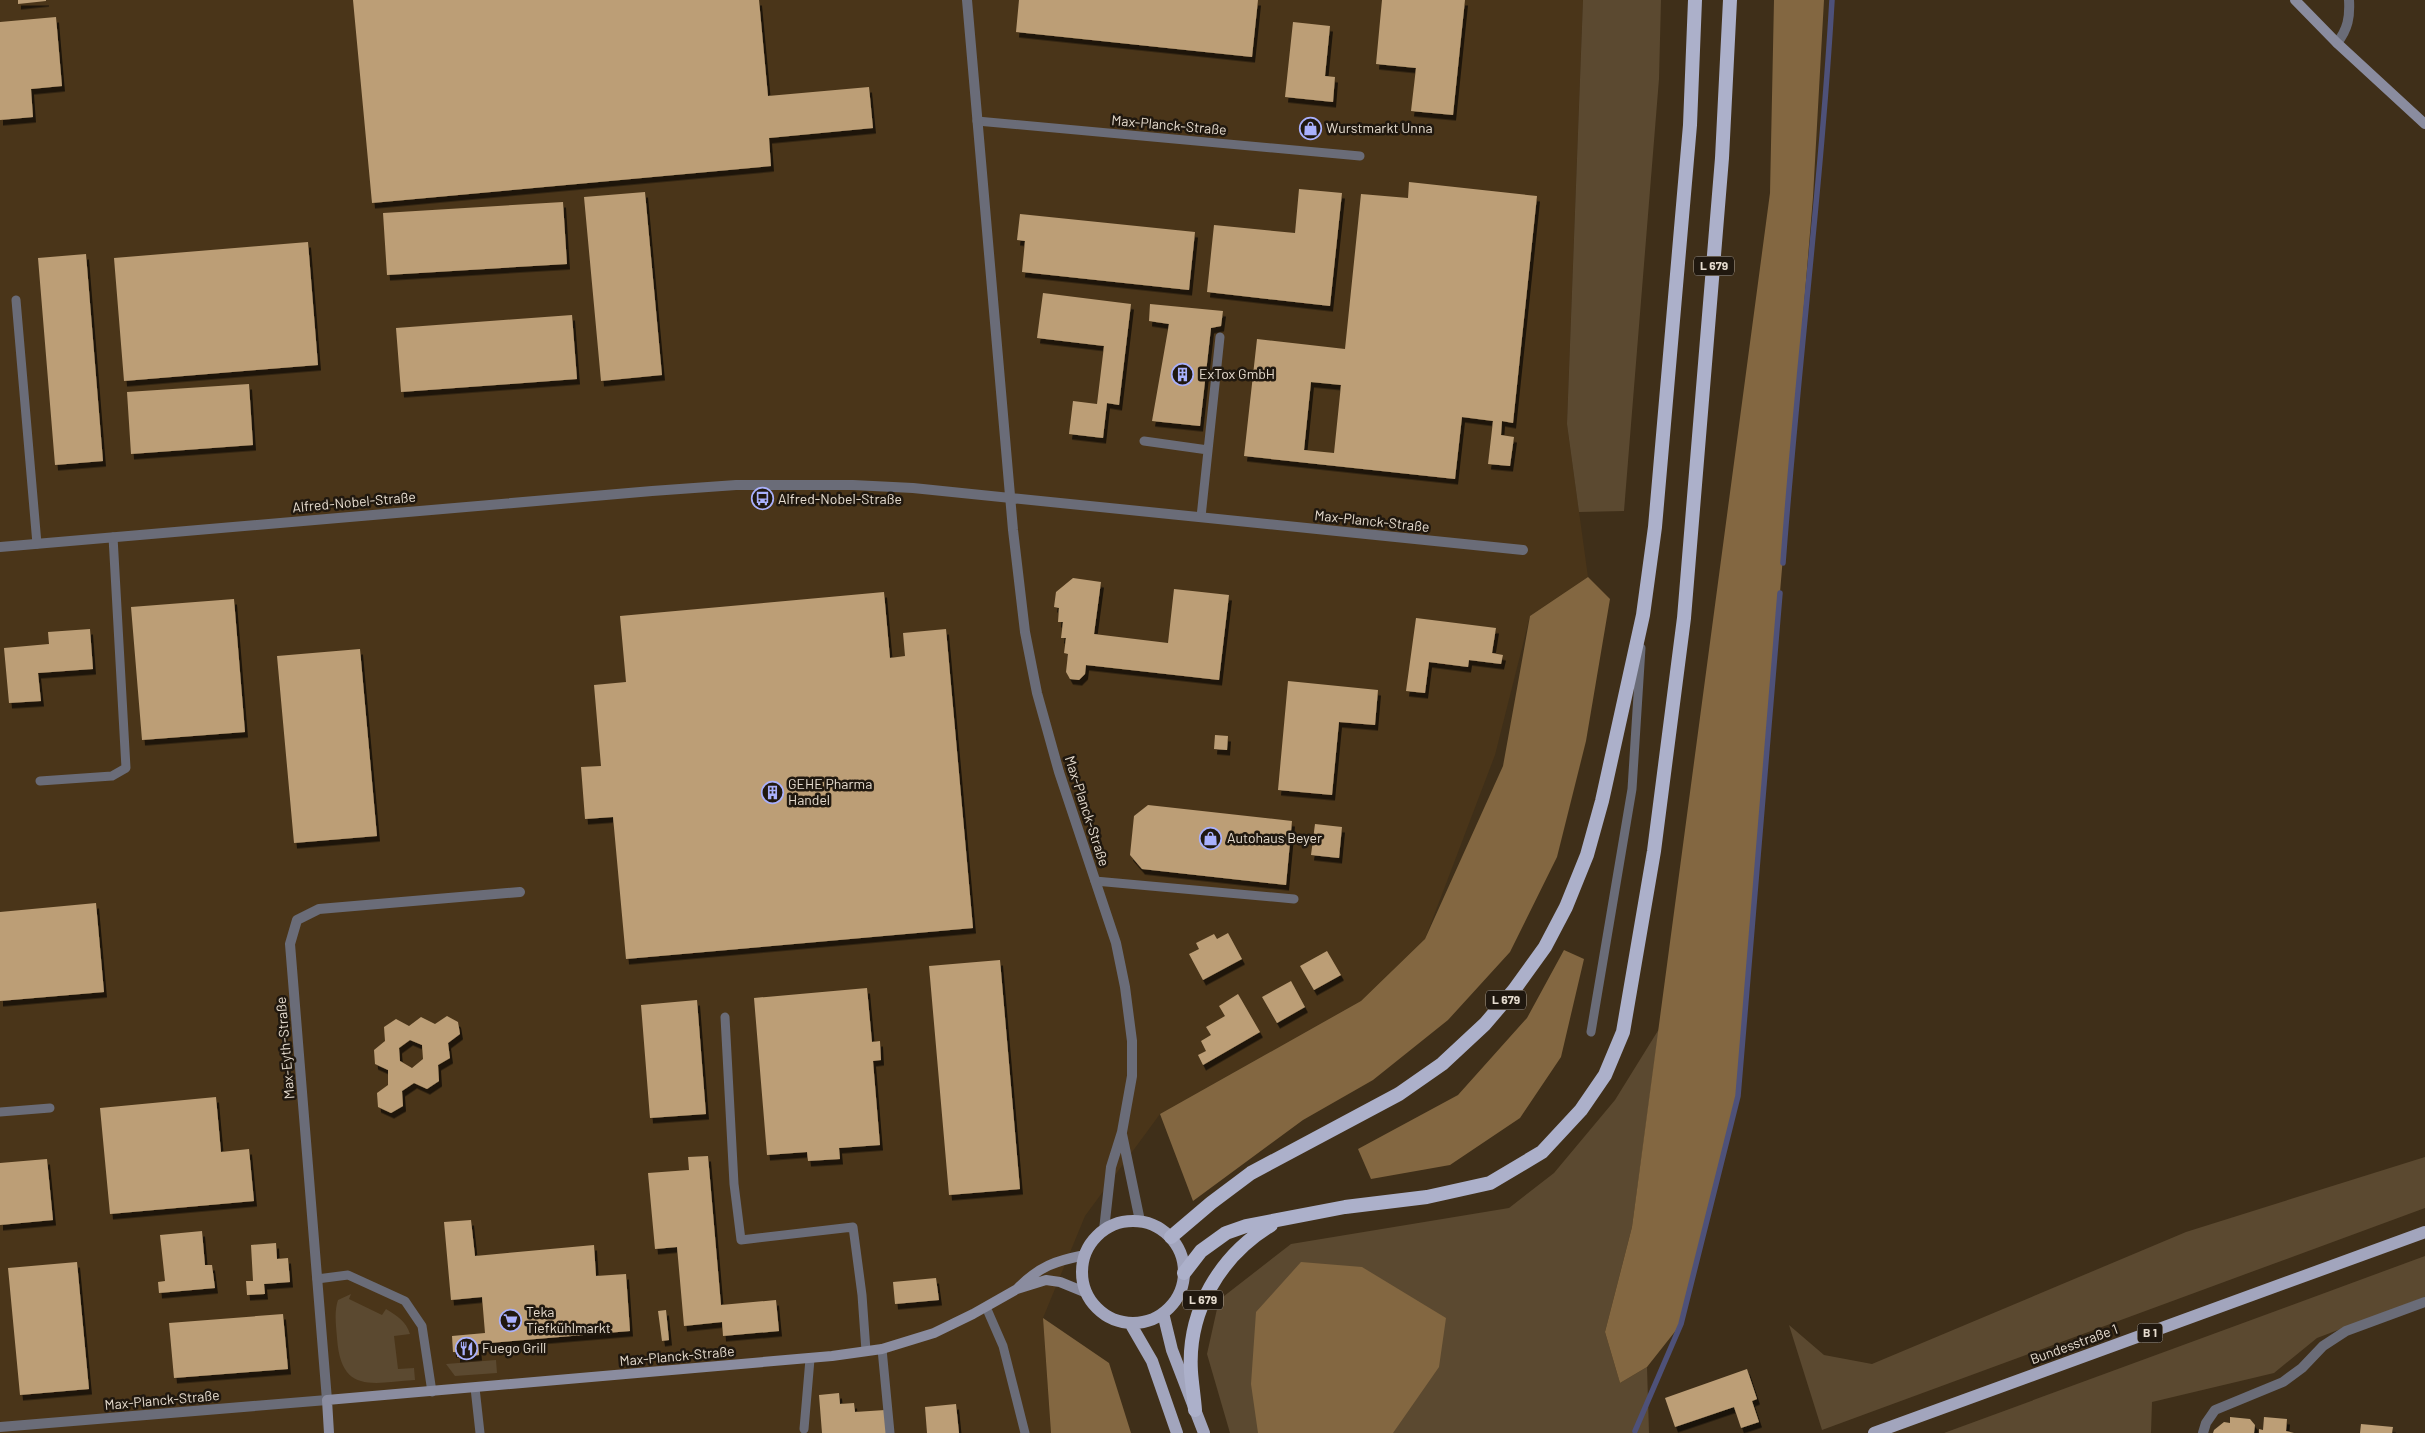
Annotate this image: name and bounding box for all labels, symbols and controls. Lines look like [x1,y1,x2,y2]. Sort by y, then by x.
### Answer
street label: Max-Planck-Straße [1111,111,1227,138]
shop icon: Wurstmarkt Unna [1298,116,1322,140]
place label: Wurstmarkt Unna [1326,119,1433,136]
road number: L 679 [1694,256,1734,276]
building icon: ExTox GmbH [1171,362,1195,386]
place label: ExTox GmbH [1199,365,1275,382]
bus stop icon: Alfred-Nobel-Straße [750,487,774,511]
street label: Alfred-Nobel-Straße [291,488,416,515]
place label: Alfred-Nobel-Straße [778,490,902,507]
street label: Max-Planck-Straße [1314,506,1430,535]
street label: Max-Planck-Straße [1062,753,1113,868]
place label: GEHE Pharma Handel [788,775,872,808]
building icon: GEHE Pharma Handel [760,780,784,804]
shop icon: Autohaus Beyer [1199,826,1223,850]
place label: Autohaus Beyer [1227,829,1322,846]
road number: L 679 [1486,990,1526,1010]
street label: Max-Eyth-Straße [272,996,297,1100]
road number: L 679 [1183,1290,1223,1310]
place label: Teka Tiefkühlmarkt [526,1303,611,1336]
supermarket icon: Teka Tiefkühlmarkt [498,1308,522,1332]
street label: Bundesstraße 1 [2028,1320,2120,1367]
road number: B 1 [2138,1324,2162,1342]
restaurant icon: Fuego Grill [454,1336,478,1360]
place label: Fuego Grill [482,1339,546,1356]
street label: Max-Planck-Straße [619,1342,735,1369]
street label: Max-Planck-Straße [104,1386,220,1413]

